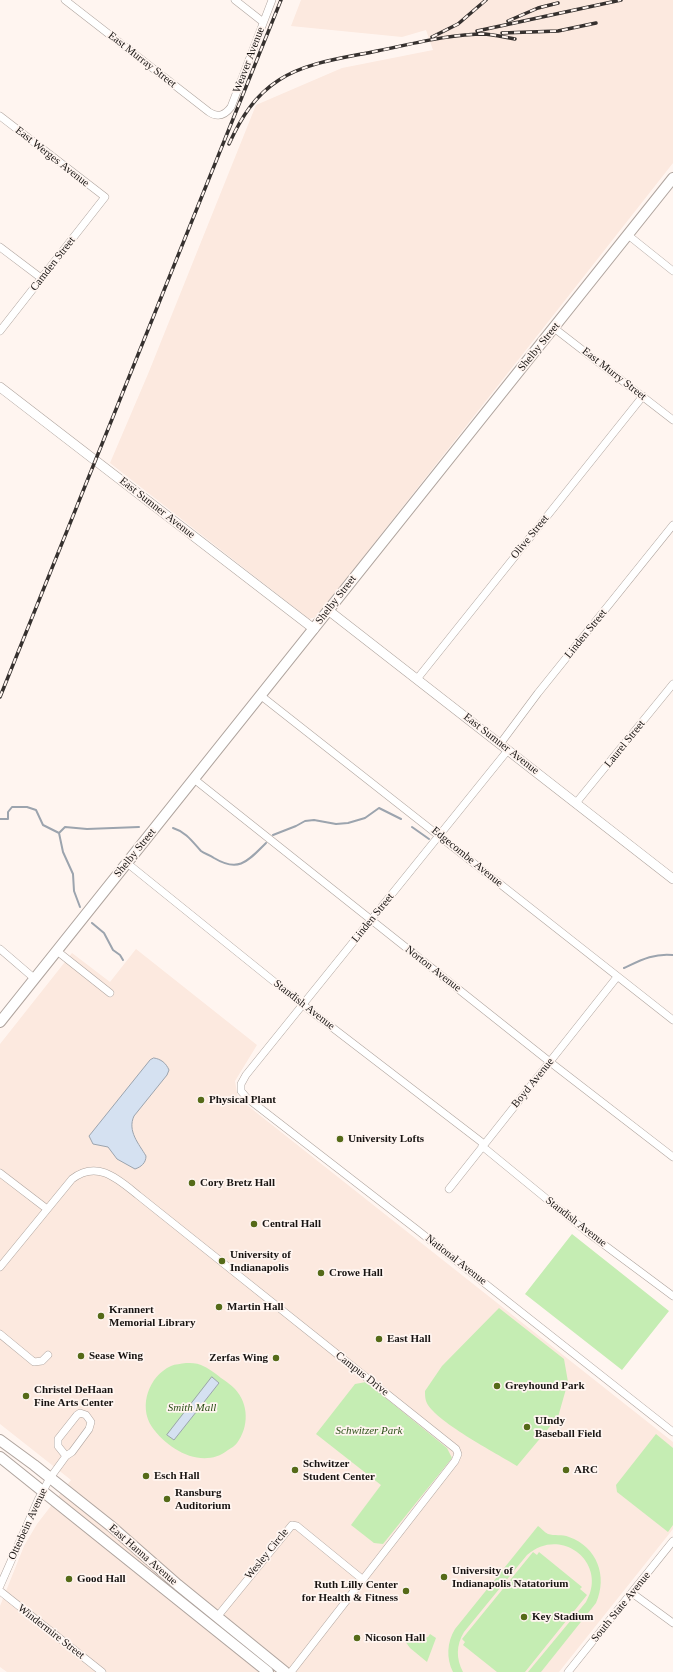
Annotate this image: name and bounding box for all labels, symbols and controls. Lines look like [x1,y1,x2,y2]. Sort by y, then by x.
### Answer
street label: Weaver Avenue [230,25,268,95]
street label: East Murray Street [105,29,179,91]
street label: East Werges Avenue [12,124,92,190]
street label: Camden Street [28,234,78,294]
street label: Shelby Street [515,320,563,374]
street label: East Murry Street [579,345,649,403]
street label: East Sumner Avenue [117,474,197,542]
street label: Olive Street [508,512,552,562]
street label: Shelby Street [313,573,359,627]
street label: Linden Street [562,607,610,661]
street label: East Sumner Avenue [461,710,541,778]
street label: Laurel Street [602,718,648,770]
street label: Edgecombe Avenue [429,824,505,890]
street label: Shelby Street [111,826,159,880]
street label: Linden Street [349,891,397,945]
street label: Norton Avenue [402,943,464,995]
street label: Standish Avenue [271,977,337,1033]
street label: Boyd Avenue [509,1056,557,1110]
place label: Physical Plant [209,1093,276,1107]
marker: Physical Plant [196,1095,206,1105]
place label: University Lofts [348,1132,424,1146]
marker: University Lofts [335,1134,345,1144]
place label: Cory Bretz Hall [200,1176,275,1190]
marker: Cory Bretz Hall [187,1178,197,1188]
street label: Standish Avenue [543,1194,609,1250]
place label: Central Hall [262,1217,321,1231]
marker: Central Hall [249,1219,259,1229]
street label: National Avenue [423,1232,489,1288]
place label: University of Indianapolis [230,1248,291,1274]
marker: University of Indianapolis [217,1256,227,1266]
place label: Crowe Hall [329,1266,383,1280]
marker: Crowe Hall [316,1268,326,1278]
place label: Martin Hall [227,1300,284,1314]
marker: Martin Hall [214,1302,224,1312]
place label: Krannert Memorial Library [109,1303,195,1329]
marker: Krannert Memorial Library [96,1311,106,1321]
place label: East Hall [387,1332,431,1346]
marker: East Hall [374,1334,384,1344]
place label: Sease Wing [89,1349,143,1363]
street label: Campus Drive [333,1349,391,1399]
marker: Sease Wing [76,1351,86,1361]
place label: Zerfas Wing [209,1351,268,1365]
marker: Zerfas Wing [271,1353,281,1363]
place label: Greyhound Park [505,1379,585,1393]
marker: Greyhound Park [492,1381,502,1391]
place label: Christel DeHaan Fine Arts Center [34,1383,113,1409]
marker: Christel DeHaan Fine Arts Center [21,1391,31,1401]
park label: Smith Mall [168,1401,216,1415]
place label: UIndy Baseball Field [535,1414,601,1440]
marker: UIndy Baseball Field [522,1422,532,1432]
park label: Schwitzer Park [336,1424,402,1438]
place label: Schwitzer Student Center [303,1457,375,1483]
place label: ARC [574,1463,598,1477]
marker: Schwitzer Student Center [290,1465,300,1475]
marker: ARC [561,1465,571,1475]
place label: Esch Hall [154,1469,200,1483]
marker: Esch Hall [141,1471,151,1481]
street label: Otterbein Avenue [6,1486,50,1562]
place label: Ransburg Auditorium [175,1486,231,1512]
marker: Ransburg Auditorium [162,1494,172,1504]
street label: East Hanna Avenue [106,1522,180,1588]
street label: Wesley Circle [242,1526,292,1582]
place label: University of Indianapolis Natatorium [452,1564,568,1590]
street label: South State Avenue [589,1569,653,1645]
place label: Good Hall [77,1572,126,1586]
marker: University of Indianapolis Natatorium [439,1572,449,1582]
marker: Good Hall [64,1574,74,1584]
place label: Ruth Lilly Center for Health & Fitness [302,1578,398,1604]
marker: Ruth Lilly Center for Health & Fitness [401,1586,411,1596]
street label: Windermire Street [15,1602,87,1662]
place label: Key Stadium [532,1610,593,1624]
marker: Key Stadium [519,1612,529,1622]
place label: Nicoson Hall [365,1631,425,1645]
marker: Nicoson Hall [352,1633,362,1643]

